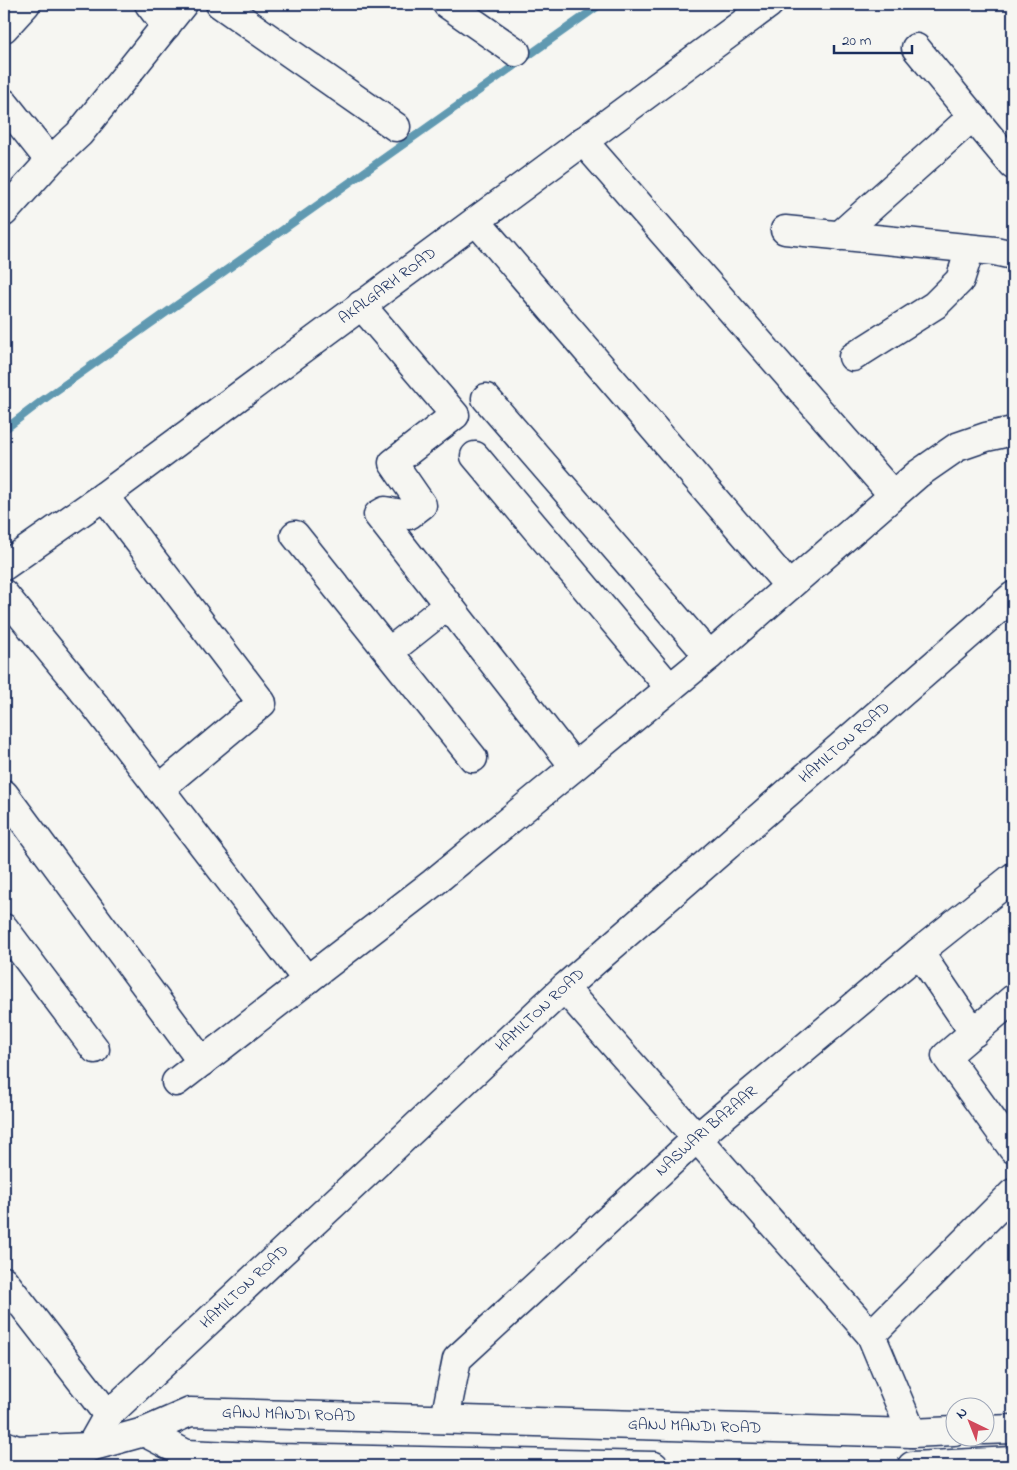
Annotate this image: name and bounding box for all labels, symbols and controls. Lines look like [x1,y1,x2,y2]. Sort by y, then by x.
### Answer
scale bar [834,22,912,54]
text: 20 m [842,30,872,52]
street label: AKALGARH ROAD [334,242,442,330]
street label: HAMILTON ROAD [794,696,896,790]
street label: HAMILTON ROAD [490,963,590,1058]
street label: NASWARI BAZAAR [650,1080,763,1182]
street label: HAMILTON ROAD [195,1239,295,1335]
north arrow [944,1398,994,1448]
street label: GANJ MANDI ROAD [222,1401,356,1429]
text: N [952,1403,973,1424]
street label: GANJ MANDI ROAD [627,1413,762,1441]

